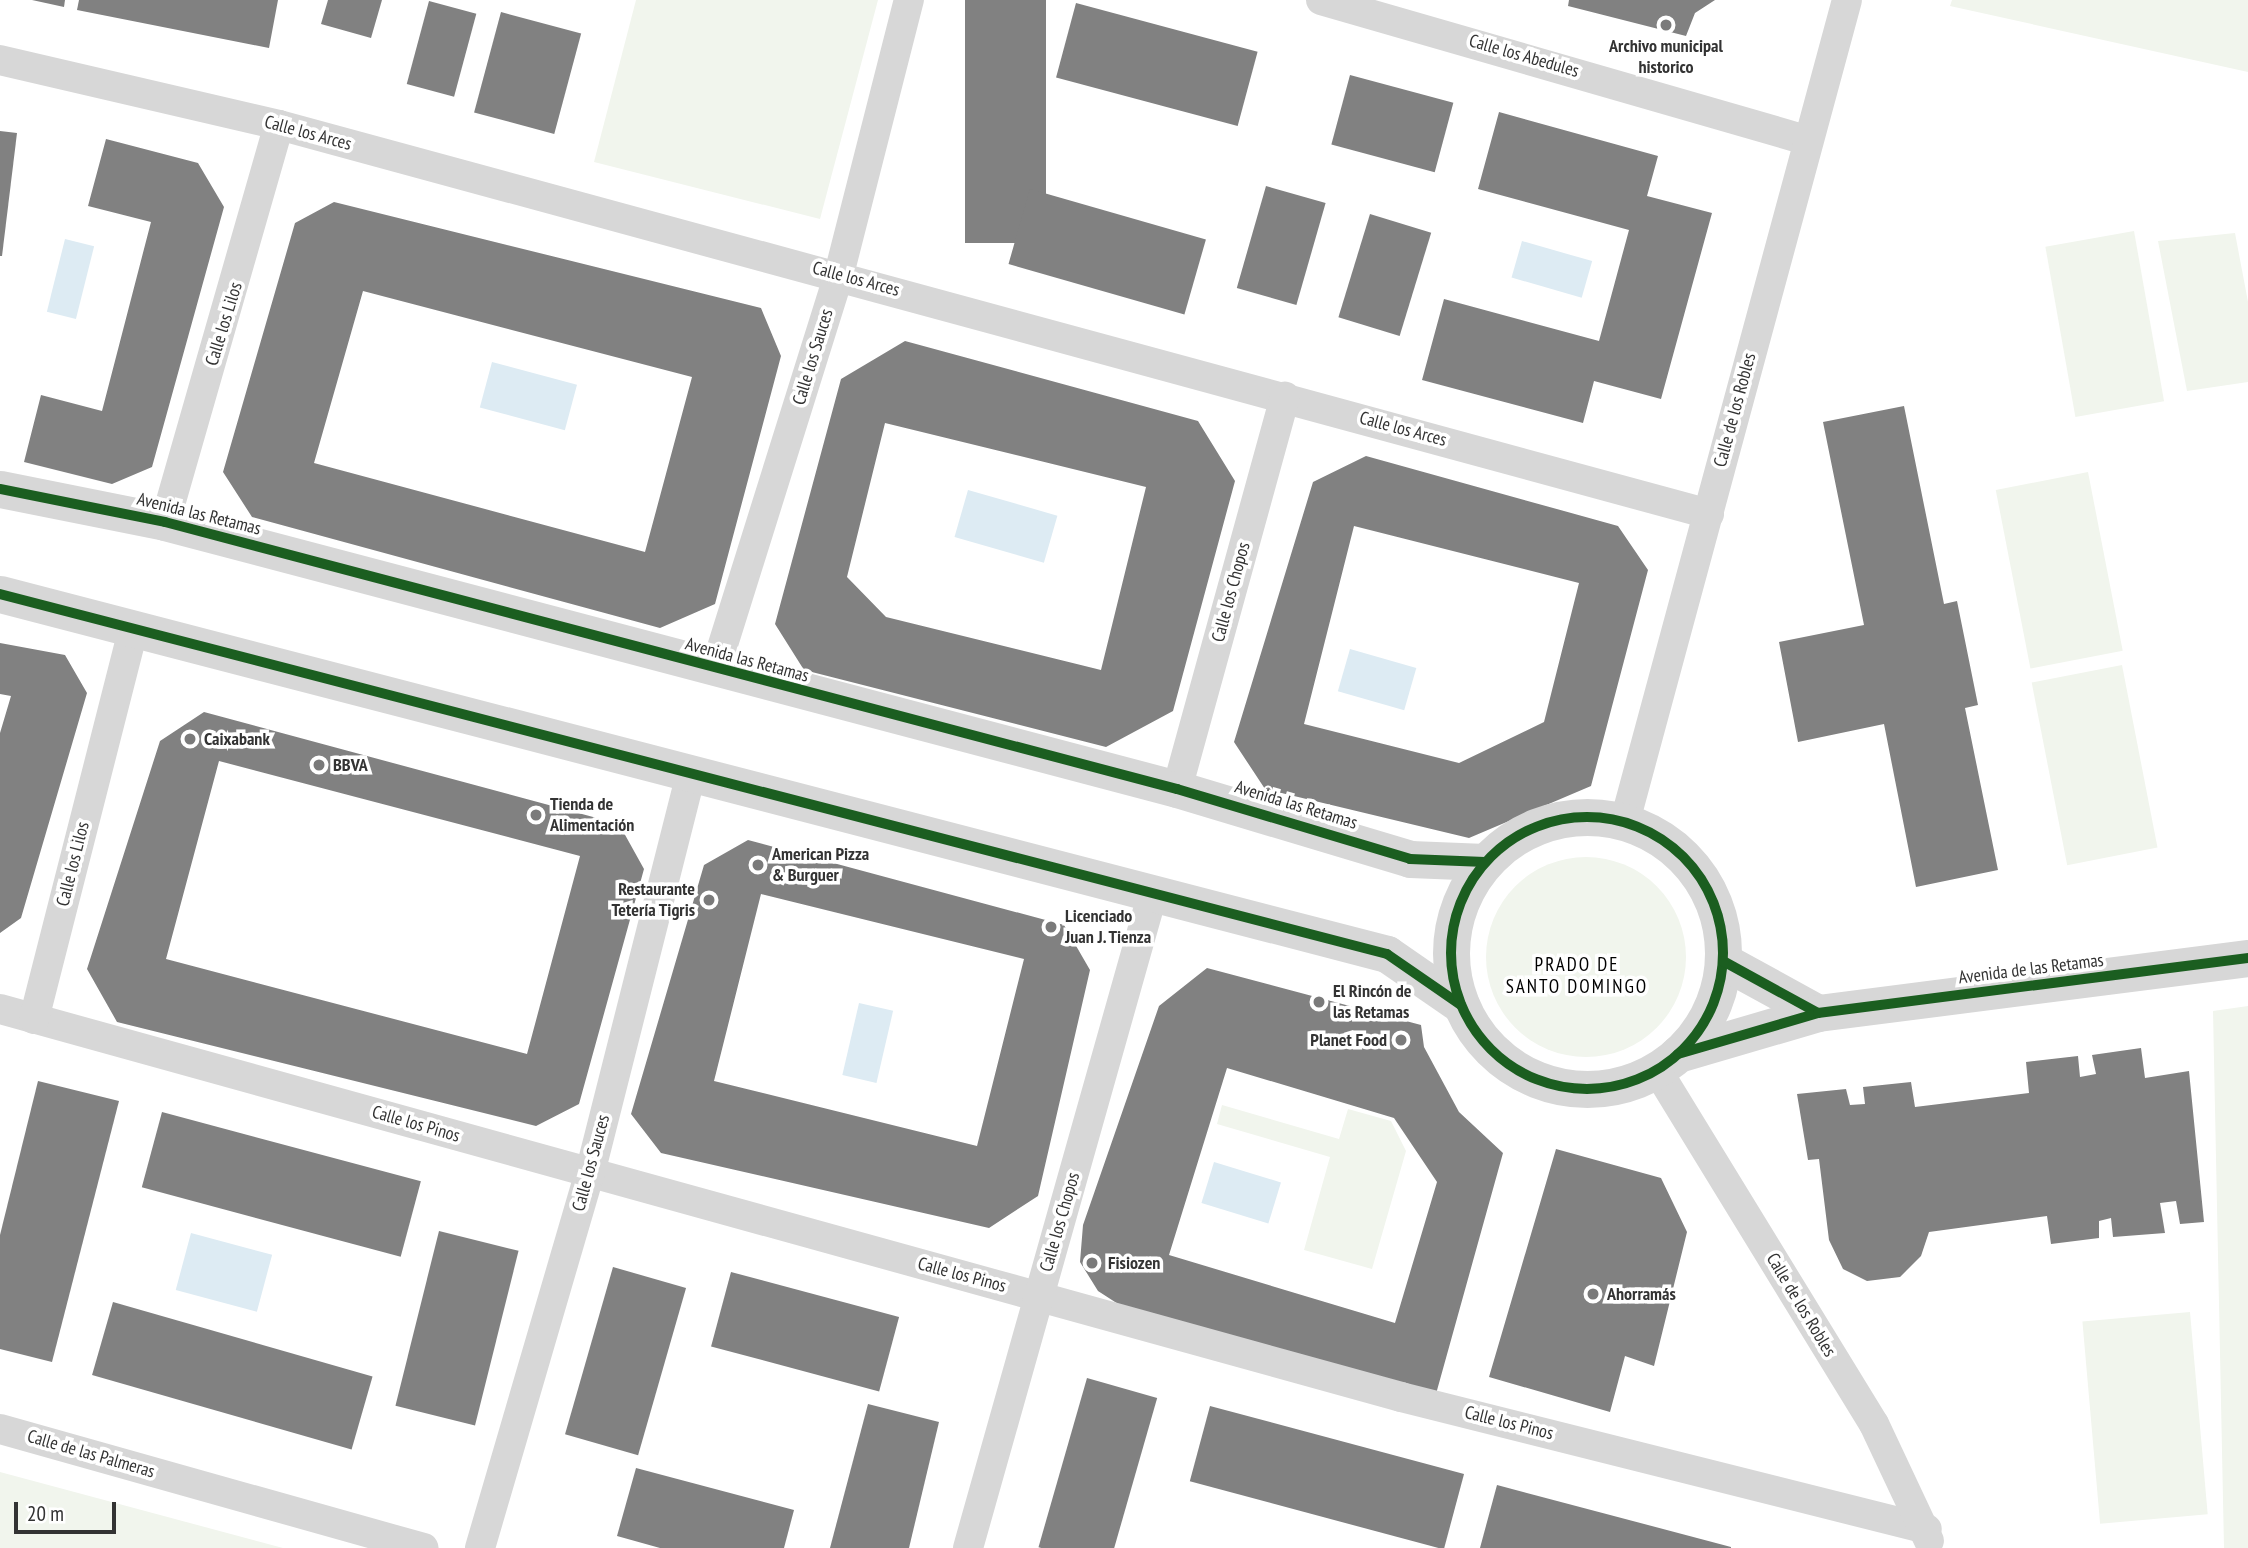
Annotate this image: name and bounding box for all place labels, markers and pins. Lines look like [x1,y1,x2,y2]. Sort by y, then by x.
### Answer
marker: Archivo municipal historico [1658,17,1674,33]
place label: Archivo municipal historico [1609,36,1723,78]
place label: Caixabank [204,728,270,750]
marker: Caixabank [182,731,198,747]
place label: BBVA [333,754,368,776]
marker: BBVA [311,757,327,773]
place label: Tienda de Alimentación [550,794,634,836]
marker: Tienda de Alimentación [528,807,544,823]
place label: American Pizza & Burguer [772,844,869,886]
marker: American Pizza & Burguer [750,857,766,873]
place label: Restaurante Tetería Tigris [611,879,695,922]
marker: Restaurante Tetería Tigris [701,892,717,908]
place label: Licenciado Juan J. Tienza [1065,906,1153,948]
marker: Licenciado Juan J. Tienza [1043,919,1059,935]
place label: El Rincón de las Retamas [1333,981,1412,1024]
marker: El Rincón de las Retamas [1311,994,1327,1010]
place label: Planet Food [1310,1029,1387,1051]
marker: Planet Food [1393,1032,1409,1048]
place label: Fisiozen [1108,1252,1160,1274]
marker: Fisiozen [1082,1253,1102,1273]
place label: Ahorramás [1607,1283,1676,1305]
marker: Ahorramás [1585,1286,1601,1302]

